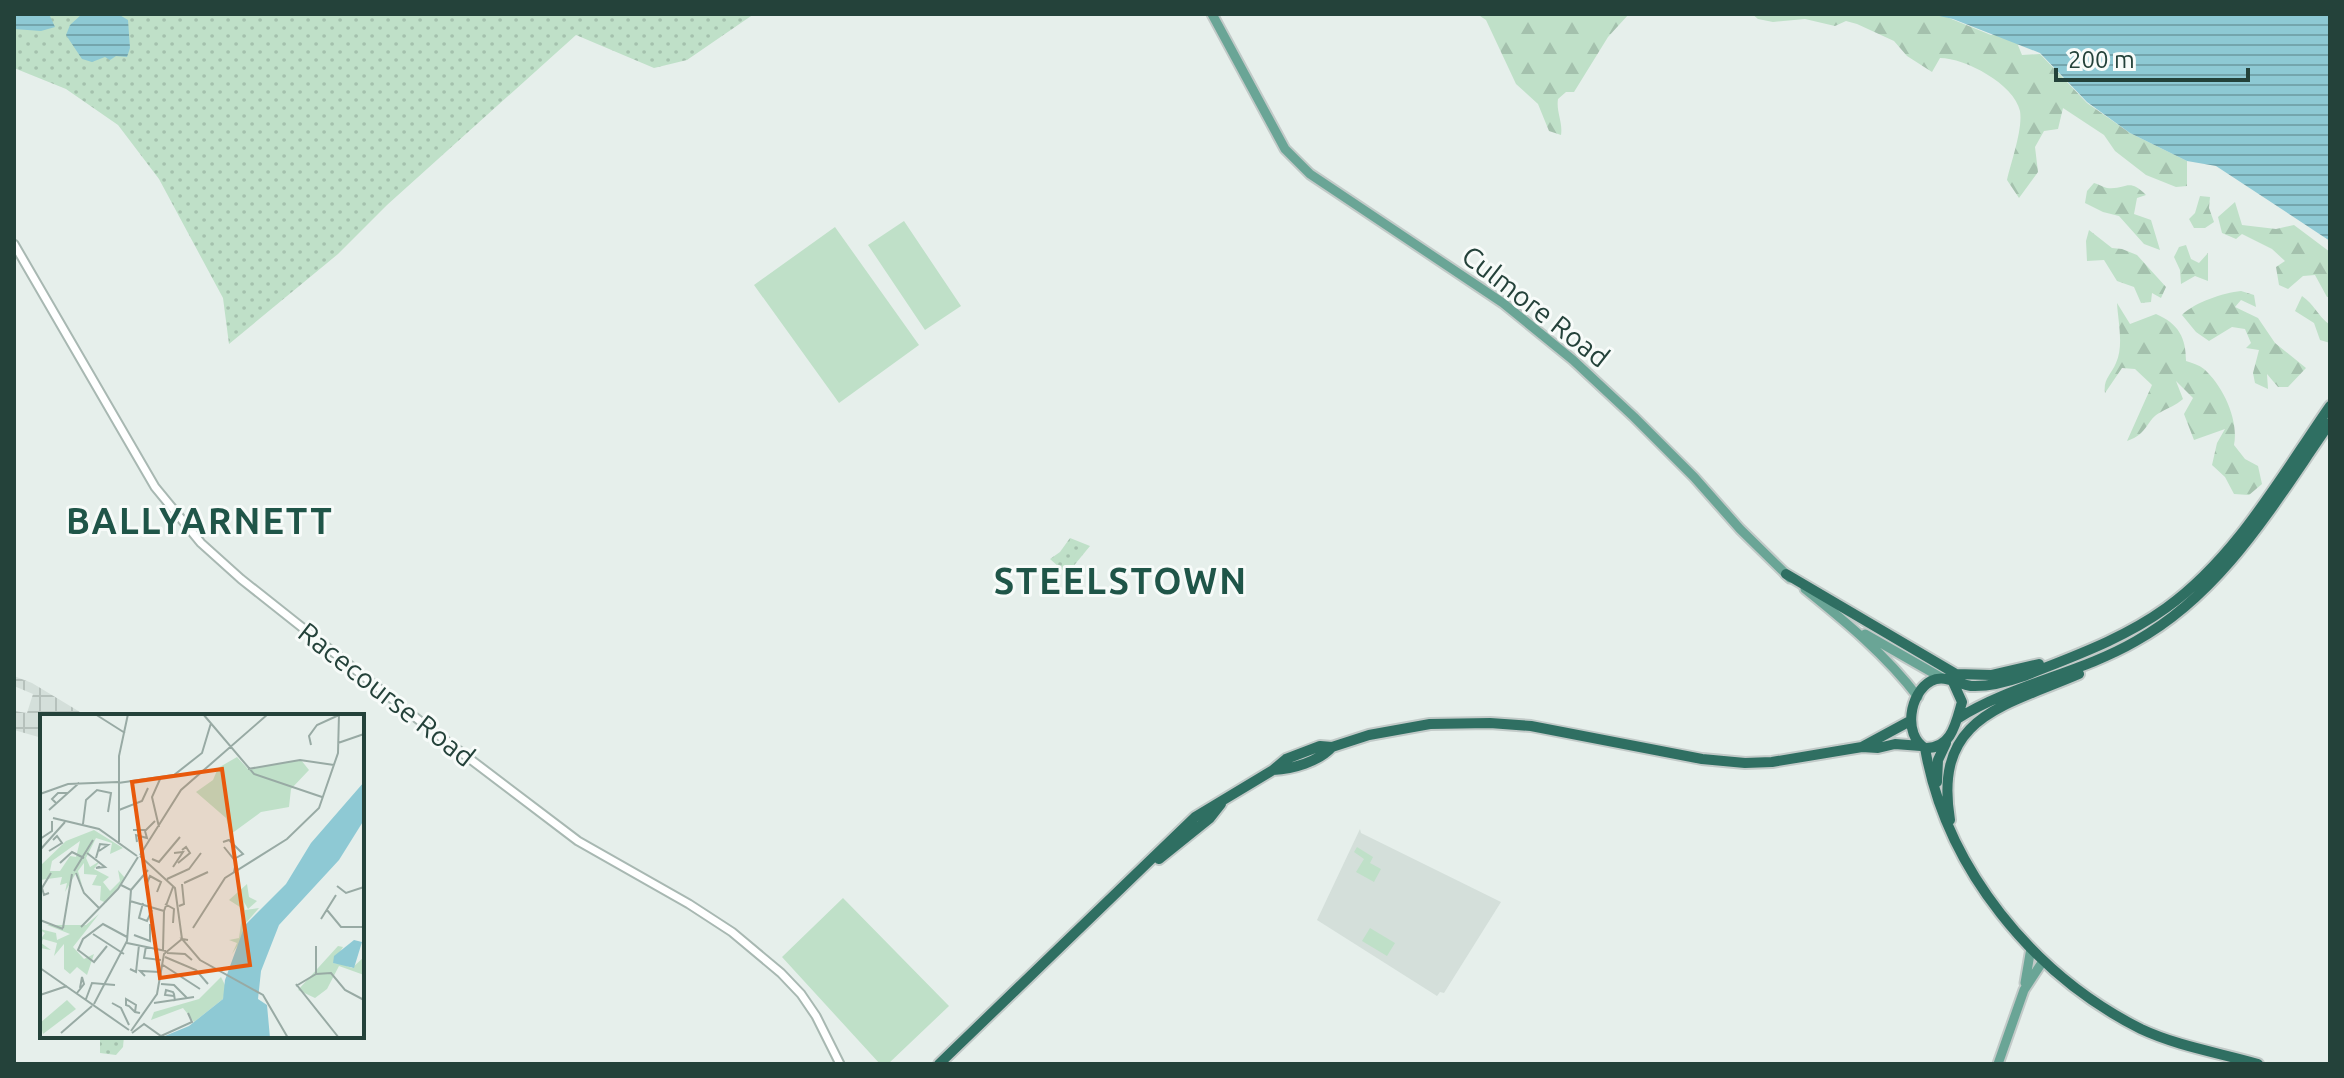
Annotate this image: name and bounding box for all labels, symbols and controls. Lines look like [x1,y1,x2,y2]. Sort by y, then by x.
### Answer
scale bar [2056,32,2248,82]
text: 200 m [2068,46,2135,73]
street label: Culmore Road [1456,239,1616,373]
district label: BALLYARNETT [66,500,334,541]
district label: STEELSTOWN [994,560,1248,601]
street label: Racecourse Road [293,616,481,772]
inset map [40,714,364,1038]

